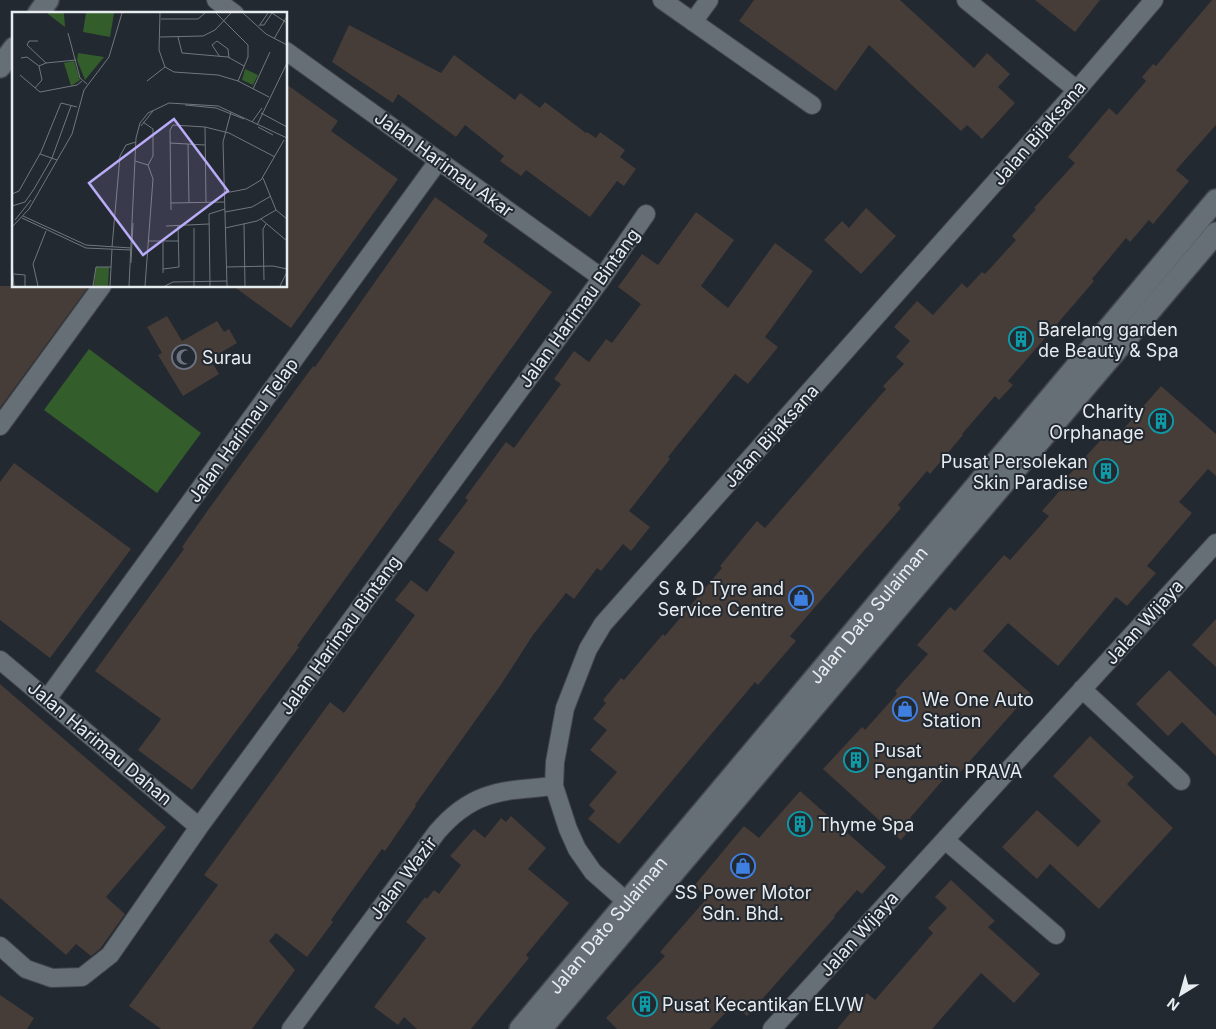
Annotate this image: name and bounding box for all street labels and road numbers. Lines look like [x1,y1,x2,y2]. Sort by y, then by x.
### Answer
street label: Jalan Bijaksana [988,77,1090,189]
street label: Jalan Harimau Akar [371,107,518,221]
street label: Jalan Harimau Bintang [514,224,644,392]
street label: Jalan Harimau Telap [184,354,302,506]
street label: Jalan Bijaksana [719,380,823,492]
street label: Jalan Dato Sulaiman [804,542,931,688]
street label: Jalan Harimau Bintang [275,551,405,719]
street label: Jalan Wijaya [1100,575,1188,669]
street label: Jalan Harimau Dahan [24,677,176,809]
street label: Jalan Wazir [365,832,441,924]
street label: Jalan Dato Sulaiman [544,852,671,998]
street label: Jalan Wijaya [815,887,903,981]

